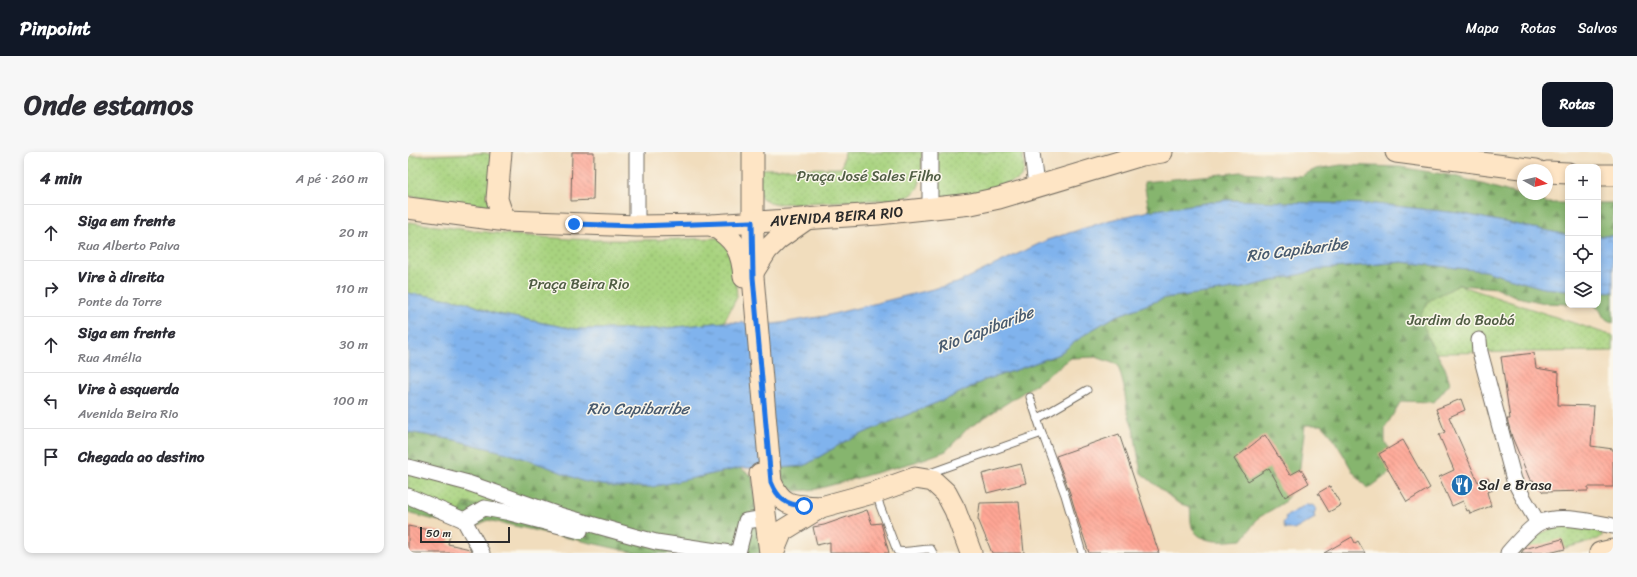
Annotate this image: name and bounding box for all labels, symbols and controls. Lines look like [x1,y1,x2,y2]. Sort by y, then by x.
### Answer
text: Pinpoint [20,12,91,45]
text: Mapa [1466,16,1499,41]
text: Rotas [1521,16,1556,41]
text: Salvos [1578,16,1617,41]
text: Onde estamos [24,80,193,129]
button: Rotas [1542,82,1613,127]
text: 4 min [40,163,82,193]
park label: Praça José Sales Filho [797,163,942,189]
north arrow [1517,164,1553,200]
map controls [1565,164,1601,308]
button: + [1565,164,1601,200]
text: A pé · 260 m [296,167,368,190]
street label: AVENIDA BEIRA RIO [768,198,905,234]
button: − [1565,200,1601,236]
text: Siga em frente [78,208,175,234]
route end [565,215,583,233]
text: 20 m [339,221,368,244]
icon: ahead [40,222,62,244]
water label: Rio Capibaribe [1245,229,1351,270]
text: Rua Alberto Paiva [78,234,180,257]
button: locate [1565,236,1601,272]
text: Vire à direita [78,264,164,290]
park label: Praça Beira Rio [529,271,630,297]
button: layers [1565,272,1601,308]
text: 110 m [335,277,368,300]
icon: right [40,278,62,300]
text: Ponte da Torre [78,290,162,313]
water label: Rio Capibaribe [932,297,1040,361]
park label: Jardim do Baobá [1406,307,1515,333]
text: Siga em frente [78,320,175,346]
text: 30 m [339,333,368,356]
icon: ahead [40,334,62,356]
text: Rua Amélia [78,346,142,369]
text: Vire à esquerda [78,376,179,402]
text: 100 m [333,389,368,412]
icon: left [40,390,62,412]
water label: Rio Capibaribe [587,394,691,423]
text: Avenida Beira Rio [78,402,178,425]
text: Chegada ao destino [78,444,204,470]
icon: arrive [40,446,62,468]
restaurant icon: Sal e Brasa [1449,472,1475,498]
place label: Sal e Brasa [1478,472,1552,498]
route start [795,497,813,515]
text: 50 m [426,524,451,543]
scale bar [420,525,510,544]

